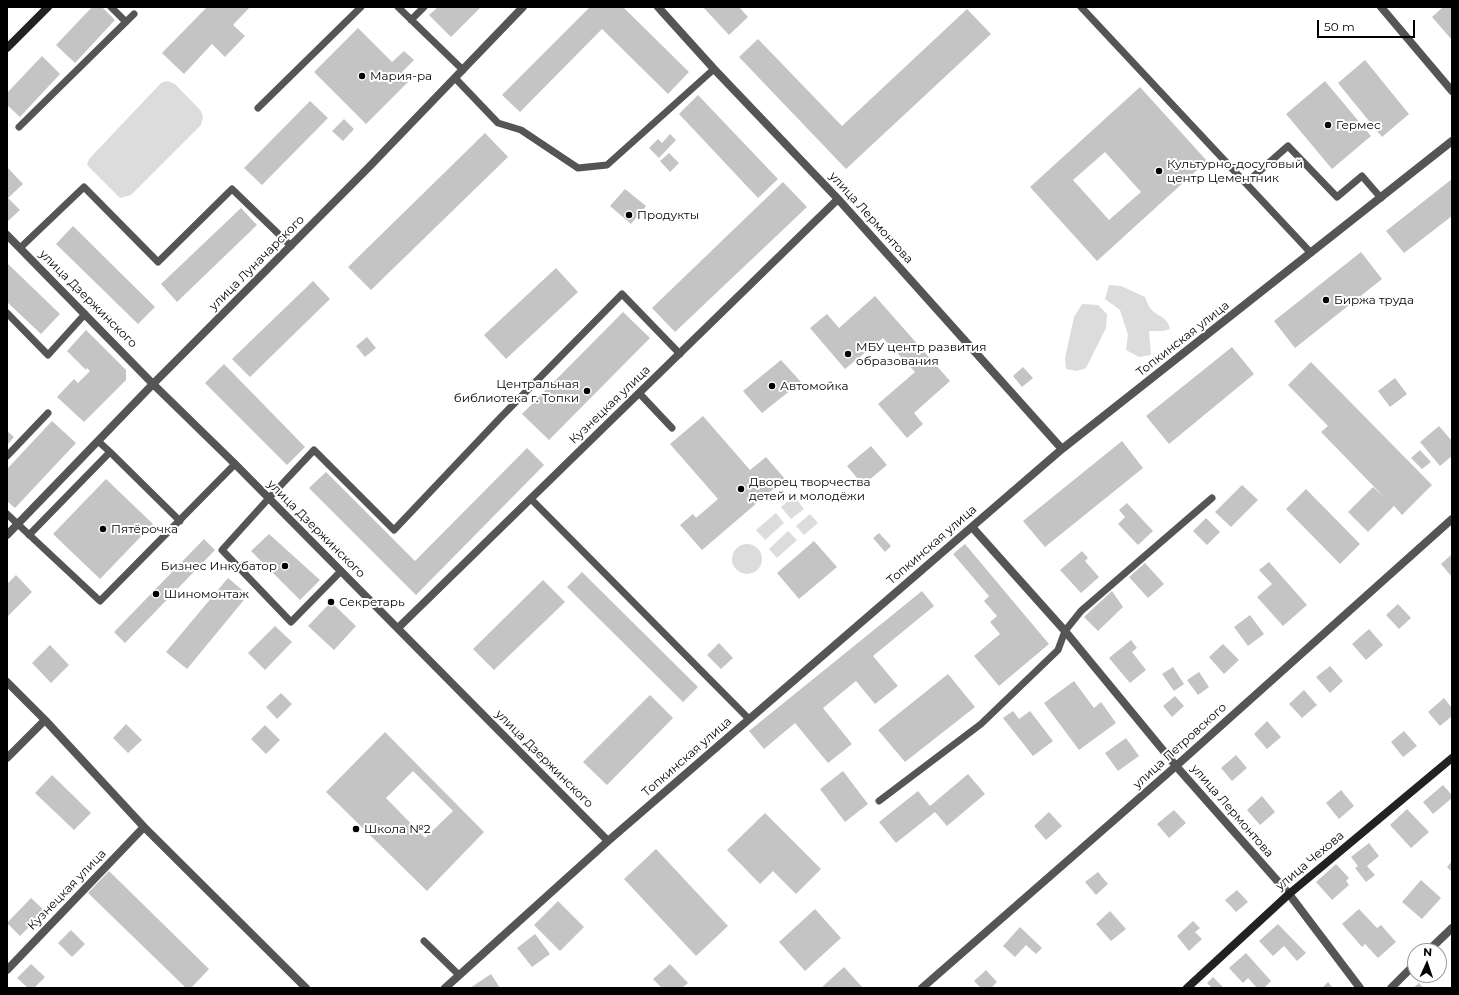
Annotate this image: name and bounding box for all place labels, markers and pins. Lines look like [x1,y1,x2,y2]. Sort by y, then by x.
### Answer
place label: Мария-ра [370,69,432,83]
marker: Мария-ра [357,71,367,81]
place label: Гермес [1336,118,1381,132]
marker: Гермес [1323,120,1333,130]
place label: Культурно-досуговый центр Цементник [1167,157,1303,185]
marker: Культурно-досуговый центр Цементник [1154,166,1164,176]
place label: Продукты [637,208,699,222]
marker: Продукты [624,210,634,220]
place label: Биржа труда [1334,293,1414,307]
marker: Биржа труда [1321,295,1331,305]
place label: МБУ центр развития образования [856,340,986,368]
marker: МБУ центр развития образования [843,349,853,359]
place label: Центральная библиотека г. Топки [454,377,579,405]
place label: Автомойка [780,379,848,393]
marker: Автомойка [767,381,777,391]
marker: Центральная библиотека г. Топки [582,386,592,396]
place label: Дворец творчества детей и молодёжи [749,475,871,503]
marker: Дворец творчества детей и молодёжи [736,484,746,494]
place label: Пятёрочка [111,522,178,536]
marker: Пятёрочка [98,524,108,534]
place label: Бизнес Инкубатор [161,559,277,573]
marker: Бизнес Инкубатор [280,561,290,571]
place label: Шиномонтаж [164,587,249,601]
marker: Шиномонтаж [151,589,161,599]
place label: Секретарь [339,595,405,609]
marker: Секретарь [326,597,336,607]
place label: Школа №2 [364,822,431,836]
marker: Школа №2 [351,824,361,834]

